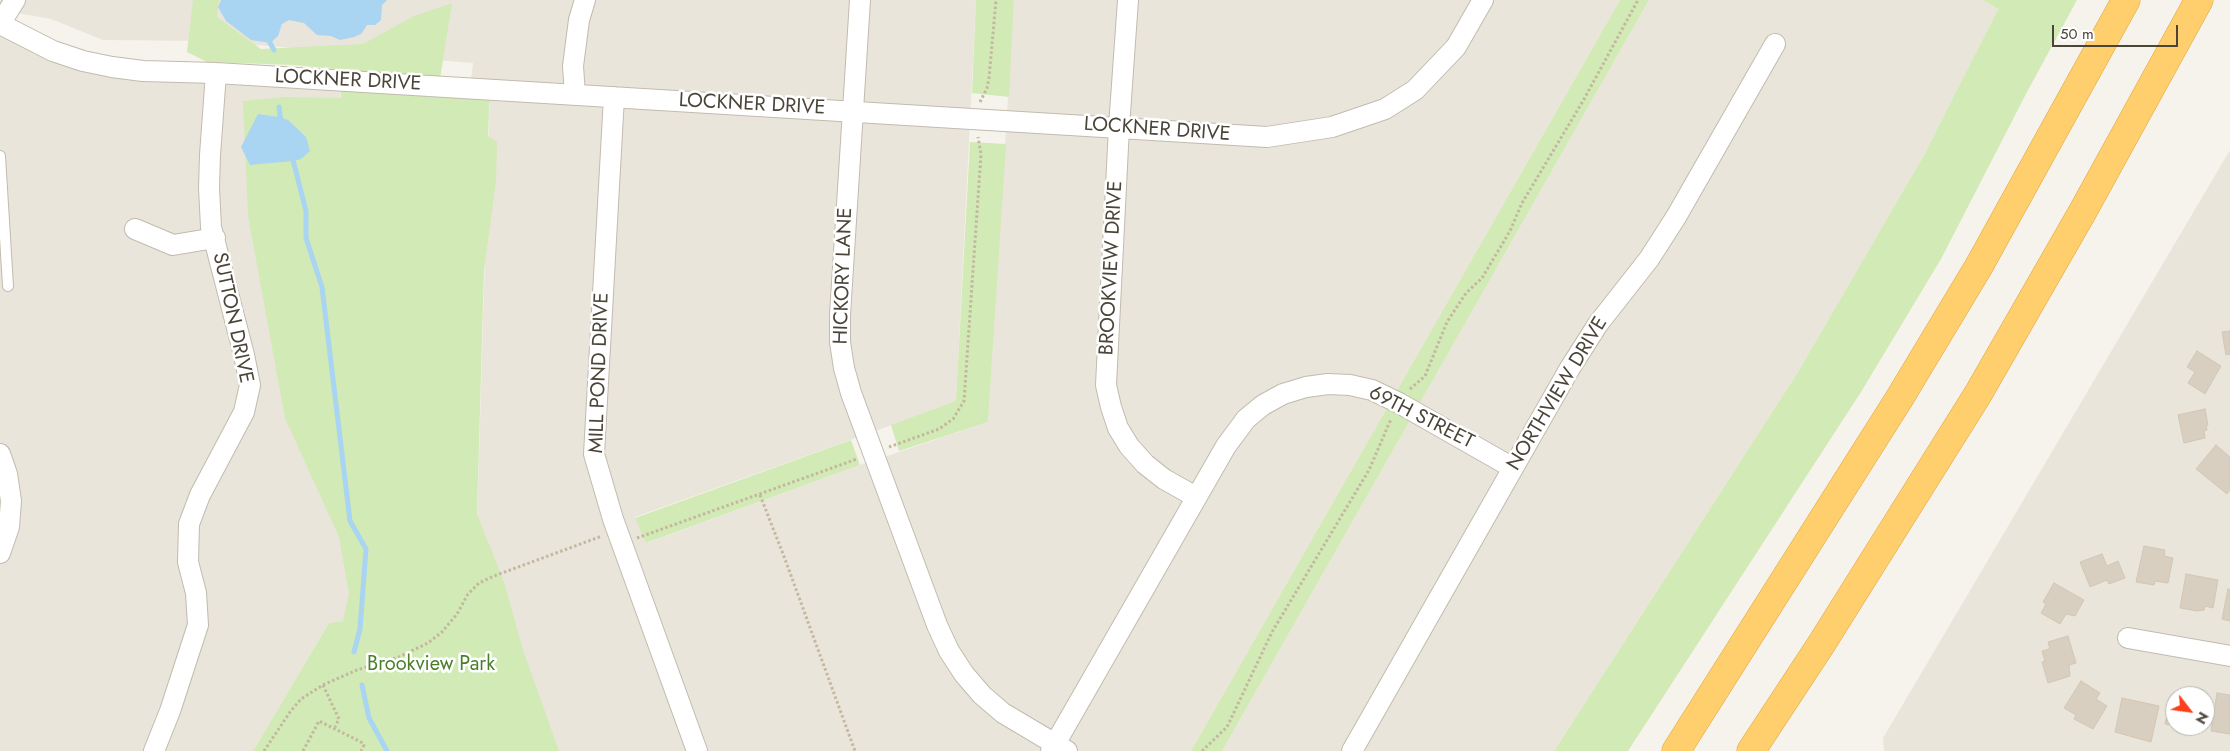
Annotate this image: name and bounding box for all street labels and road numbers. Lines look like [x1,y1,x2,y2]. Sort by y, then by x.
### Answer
street label: LOCKNER DRIVE [274,65,422,97]
street label: LOCKNER DRIVE [678,89,826,121]
street label: LOCKNER DRIVE [1083,113,1231,147]
street label: BROOKVIEW DRIVE [1095,180,1129,356]
street label: HICKORY LANE [830,207,858,345]
street label: SUTTON DRIVE [206,251,258,385]
street label: MILL POND DRIVE [585,292,615,454]
street label: NORTHVIEW DRIVE [1503,313,1613,475]
street label: 69TH STREET [1364,381,1478,455]

